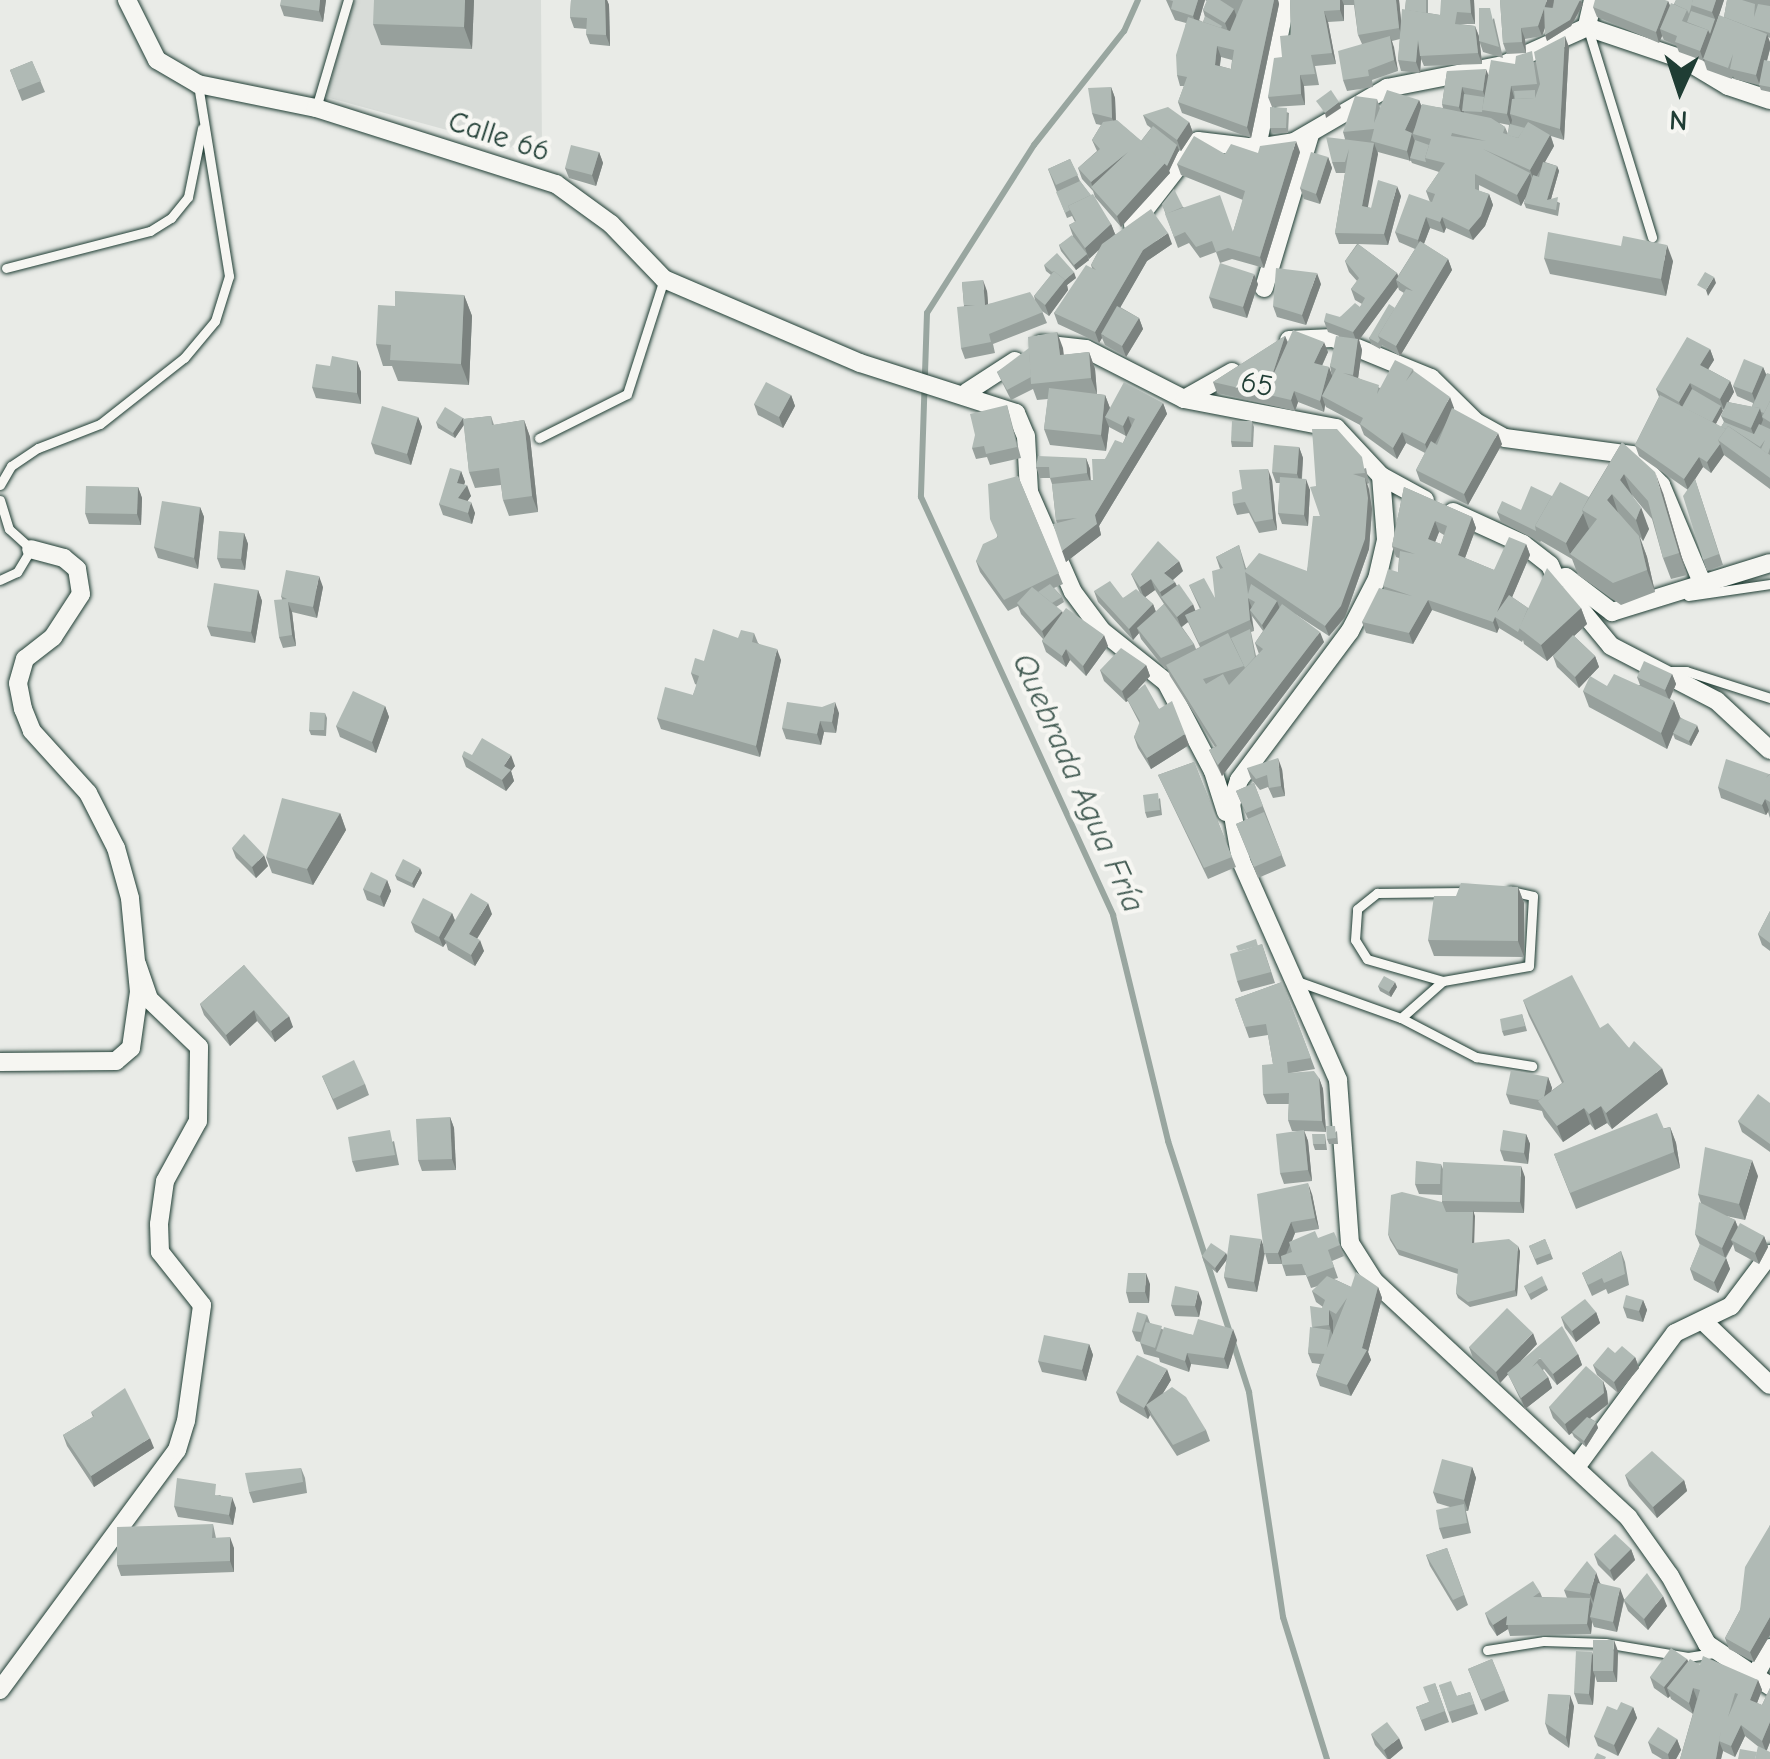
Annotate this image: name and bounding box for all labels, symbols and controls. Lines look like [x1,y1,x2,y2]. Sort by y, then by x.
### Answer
north arrow [1630,40,1730,140]
street label: Calle 66 [444,104,554,170]
text: N [1668,104,1688,136]
street label: 65 [1238,364,1276,406]
water label: Quebrada Agua Fría [1004,648,1152,918]

